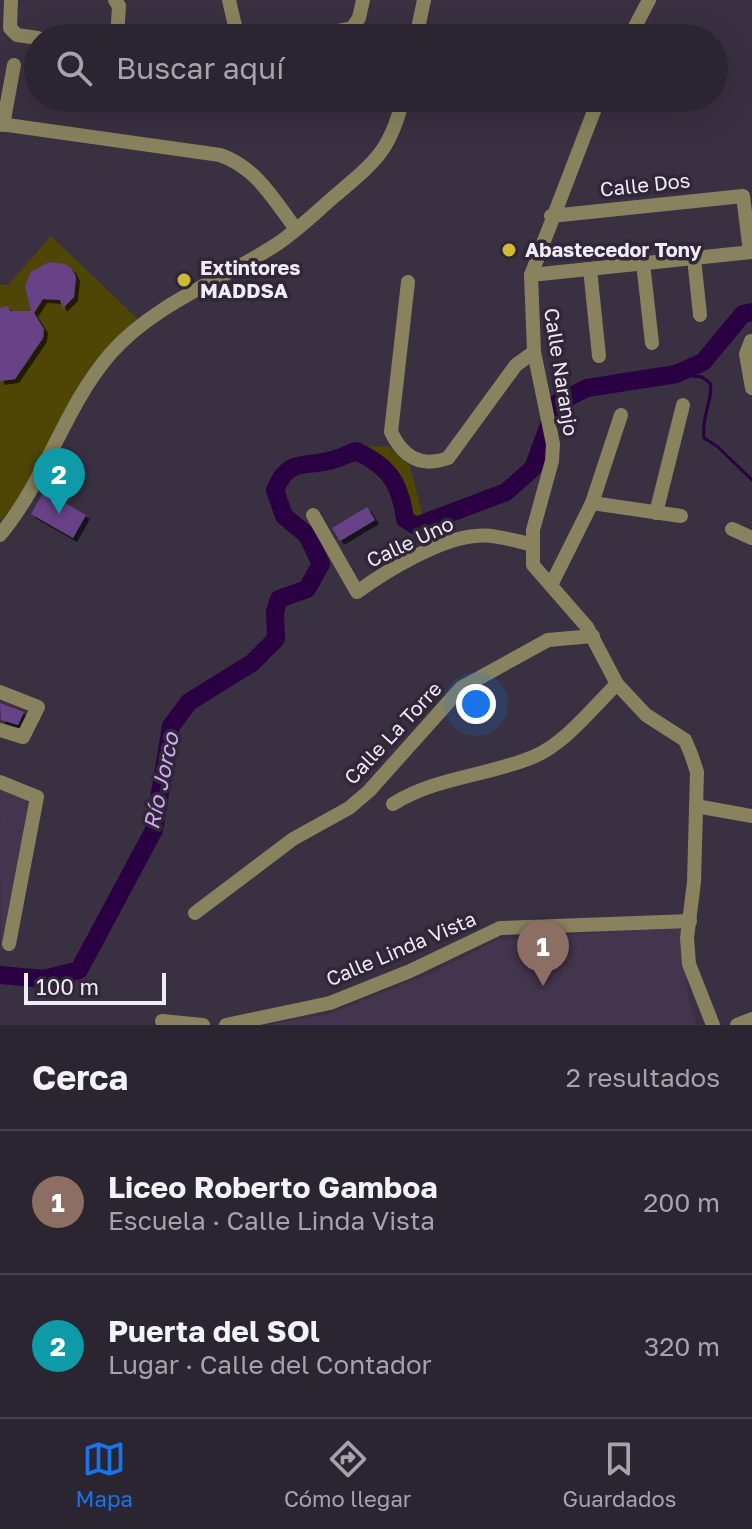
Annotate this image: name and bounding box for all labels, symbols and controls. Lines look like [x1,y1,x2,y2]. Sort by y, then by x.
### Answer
search box [24,24,728,112]
icon: search [52,46,96,90]
text: Buscar aquí [116,50,284,86]
street label: Calle Dos [599,167,691,201]
place label: Abastecedor Tony [525,237,702,261]
marker: Abastecedor Tony [500,241,518,259]
place label: Extintores MADDSA [200,255,300,302]
marker: Extintores MADDSA [175,271,193,289]
street label: Calle Naranjo [540,306,584,438]
pin: 2 [33,448,85,514]
street label: Calle Uno [362,511,457,572]
street label: Calle La Torre [339,676,446,789]
your location [456,684,496,724]
water label: Río Jorco [137,728,184,832]
street label: Calle Linda Vista [322,906,479,990]
pin: 1 [517,920,569,986]
scale bar [24,969,166,1005]
text: 100 m [36,973,99,1000]
text: Cerca [32,1057,128,1097]
text: 2 resultados [566,1062,720,1093]
text: Liceo Roberto Gamboa [108,1169,438,1205]
text: 1 [51,1187,65,1218]
text: 200 m [643,1187,720,1218]
text: Escuela · Calle Linda Vista [108,1205,435,1236]
text: Puerta del SOl [108,1313,320,1349]
text: 2 [50,1331,66,1362]
text: 320 m [644,1331,720,1362]
text: Lugar · Calle del Contador [108,1349,432,1380]
tab: Mapa [76,1437,133,1512]
tab: Cómo llegar [284,1437,411,1512]
tab: Guardados [562,1437,676,1512]

